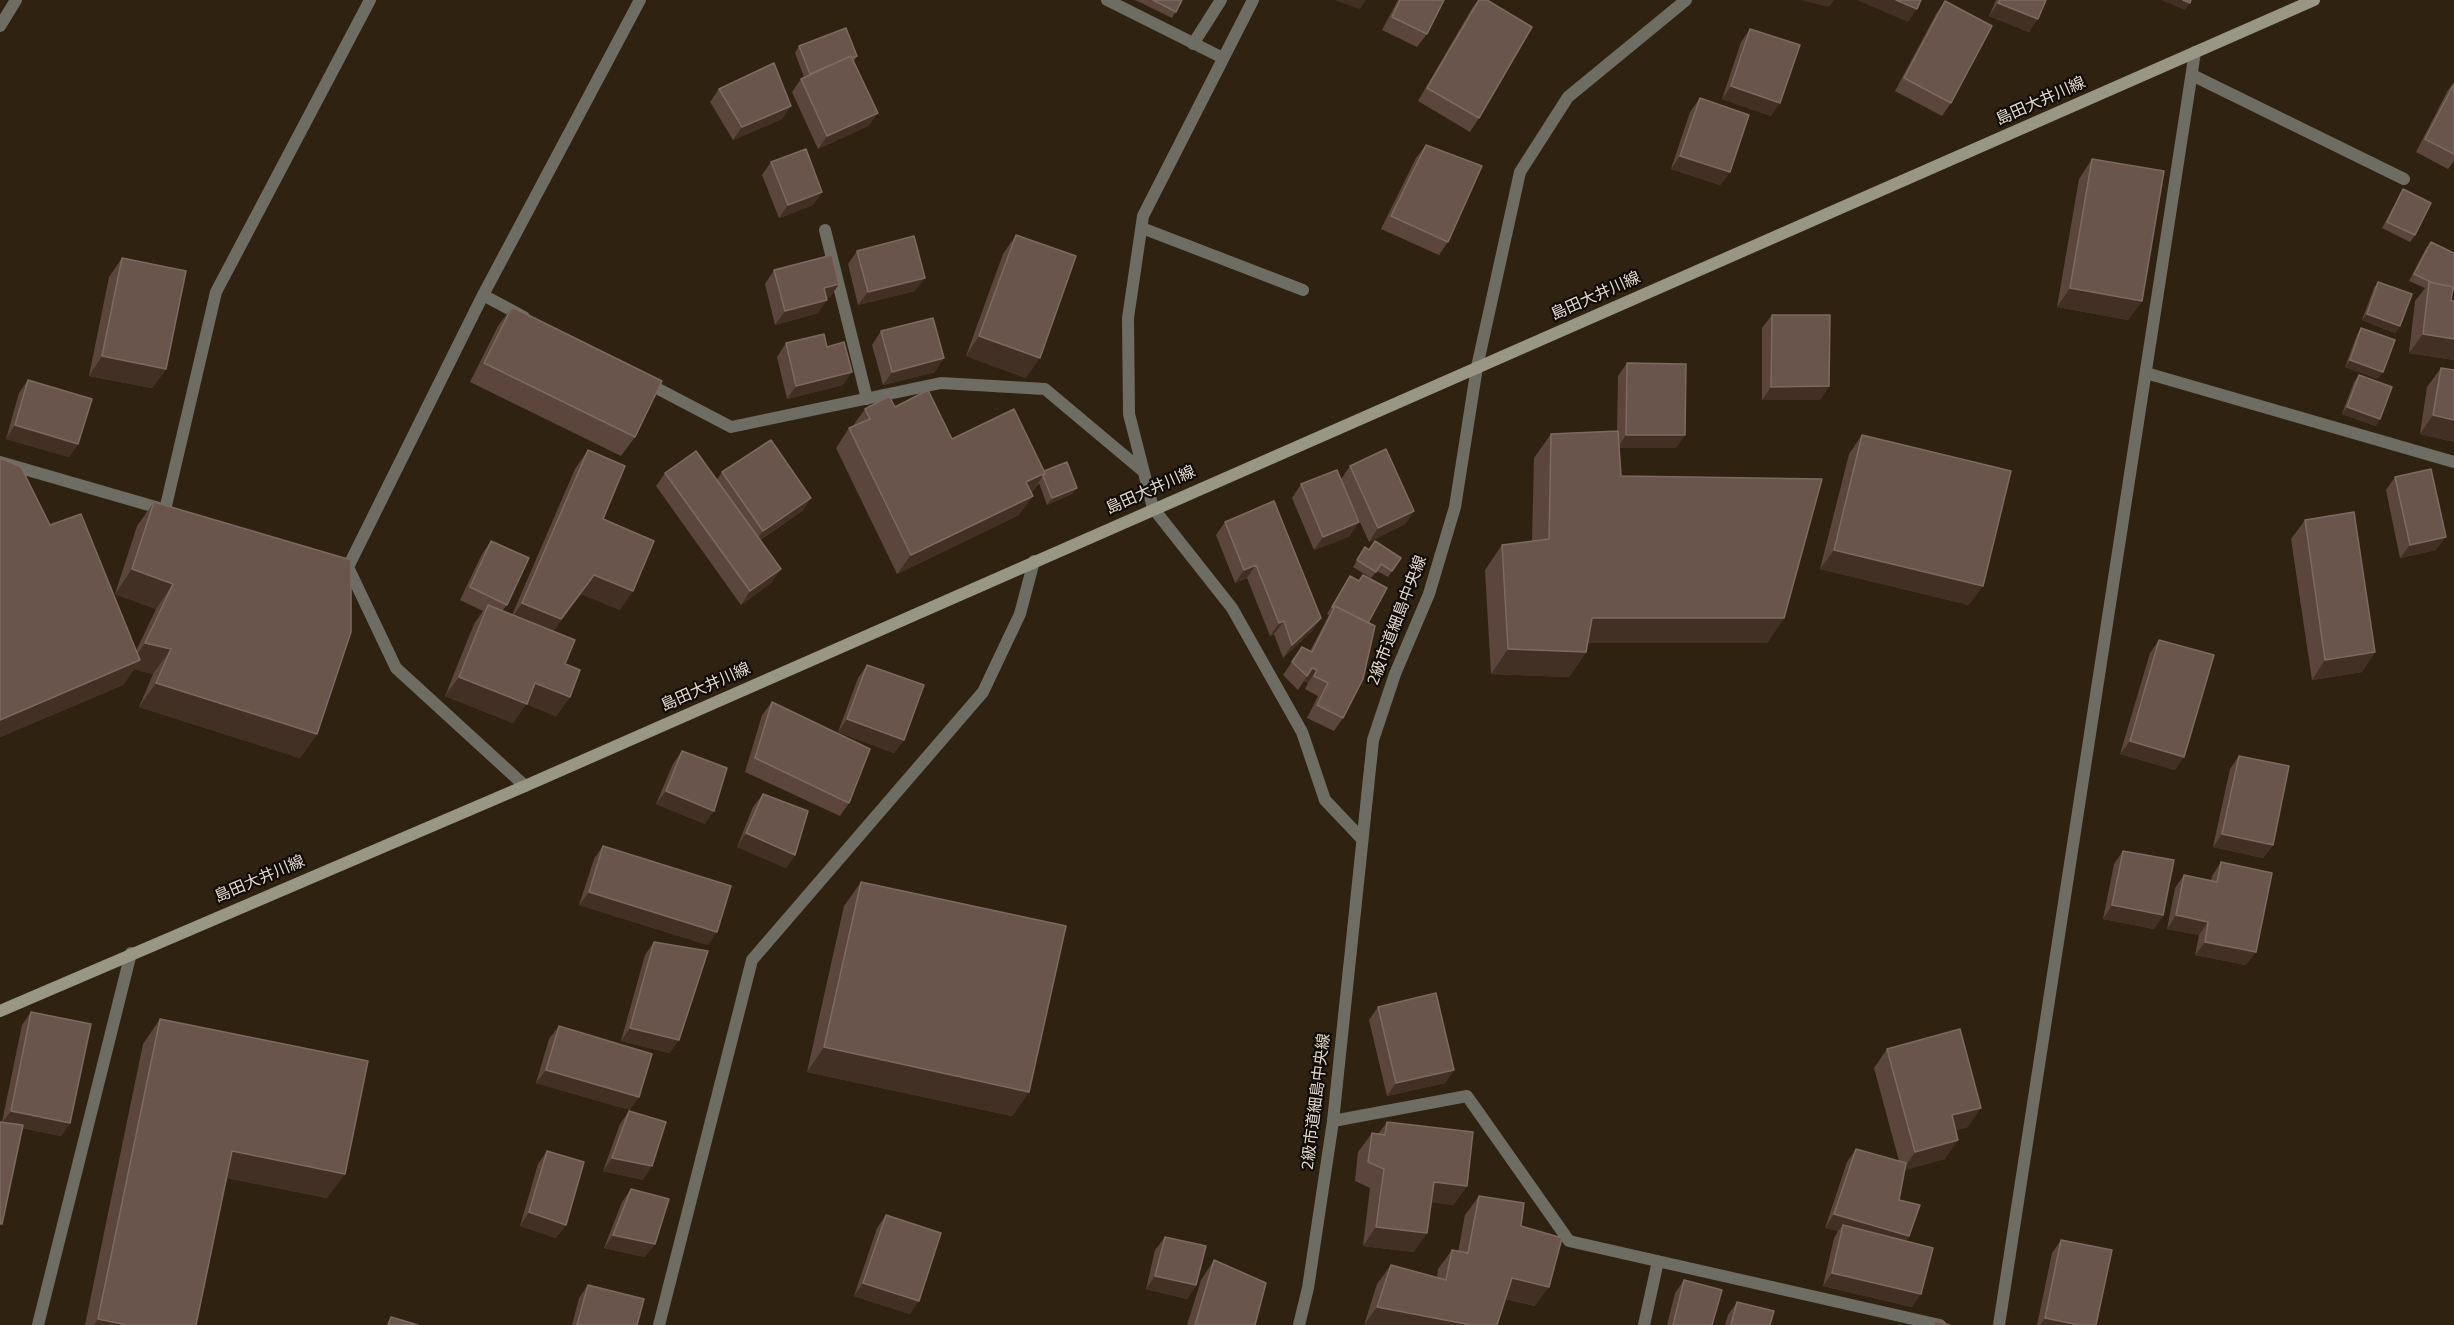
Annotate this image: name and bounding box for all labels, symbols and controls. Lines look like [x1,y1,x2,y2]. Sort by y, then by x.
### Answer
street label: 島田大井川線 [1993,74,2089,130]
street label: 島田大井川線 [1548,269,1644,325]
street label: 島田大井川線 [1103,463,1199,519]
street label: 2級市道細島中央線 [1364,553,1432,689]
street label: 島田大井川線 [658,660,754,716]
street label: 島田大井川線 [212,852,308,908]
street label: 2級市道細島中央線 [1299,1033,1335,1171]

